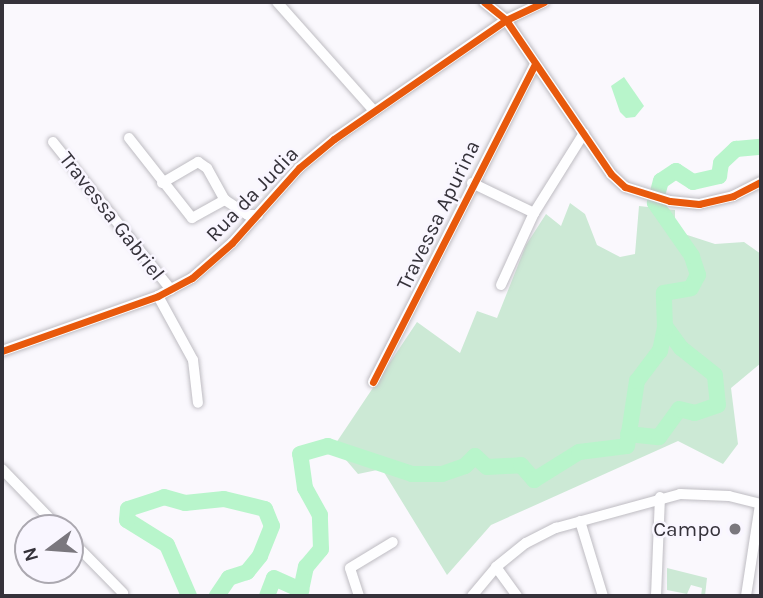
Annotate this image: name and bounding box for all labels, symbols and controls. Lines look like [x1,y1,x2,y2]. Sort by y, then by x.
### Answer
street label: Travessa Apurina [391,136,485,294]
street label: Rua da Judia [200,141,304,247]
street label: Travessa Gabriel [54,147,170,285]
north arrow [14,514,84,584]
place label: Campo [653,516,721,542]
marker: Campo [727,521,743,537]
text: N [18,545,43,564]

